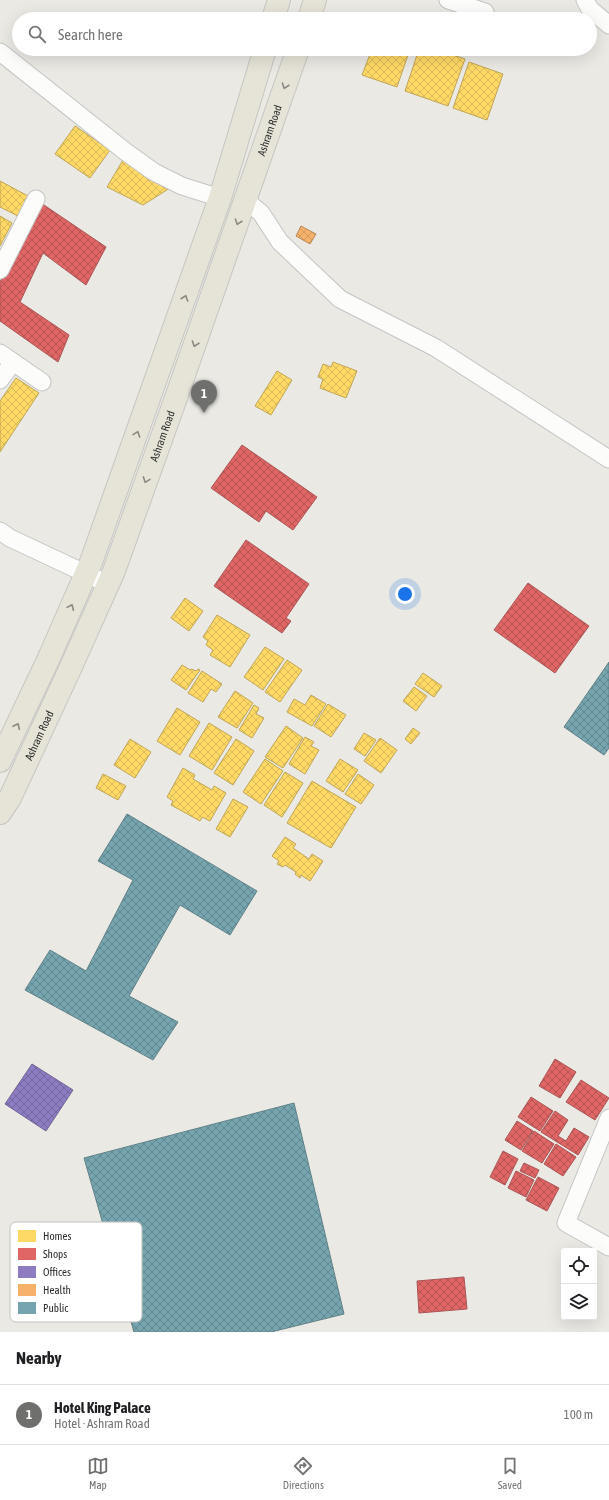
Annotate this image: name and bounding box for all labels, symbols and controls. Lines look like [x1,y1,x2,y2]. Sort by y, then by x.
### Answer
search box [12,12,597,56]
icon: search [26,23,48,45]
text: Search here [58,26,123,43]
one-way arrow [282,82,290,89]
street label: Ashram Road [255,103,284,157]
one-way arrow [234,218,243,225]
one-way arrow [181,295,189,302]
one-way arrow [191,341,200,348]
pin: 1 [191,380,217,413]
street label: Ashram Road [148,409,177,463]
one-way arrow [132,430,141,437]
one-way arrow [143,476,151,483]
your location [395,584,415,604]
one-way arrow [66,604,74,612]
street label: Ashram Road [22,709,56,762]
one-way arrow [12,722,20,730]
legend [10,1222,142,1322]
text: Homes [43,1230,71,1242]
text: Shops [43,1248,67,1260]
map controls [561,1248,597,1320]
button: locate [561,1248,597,1284]
text: Offices [43,1266,71,1278]
text: Health [43,1284,71,1296]
button: layers [561,1284,597,1320]
text: Public [43,1302,69,1314]
text: Nearby [16,1348,62,1368]
text: Hotel King Palace [54,1399,151,1416]
text: 1 [26,1407,32,1422]
text: 100 m [564,1407,593,1422]
text: Hotel · Ashram Road [54,1416,150,1431]
tab: Map [87,1455,109,1491]
tab: Directions [283,1455,324,1491]
tab: Saved [498,1455,522,1491]

